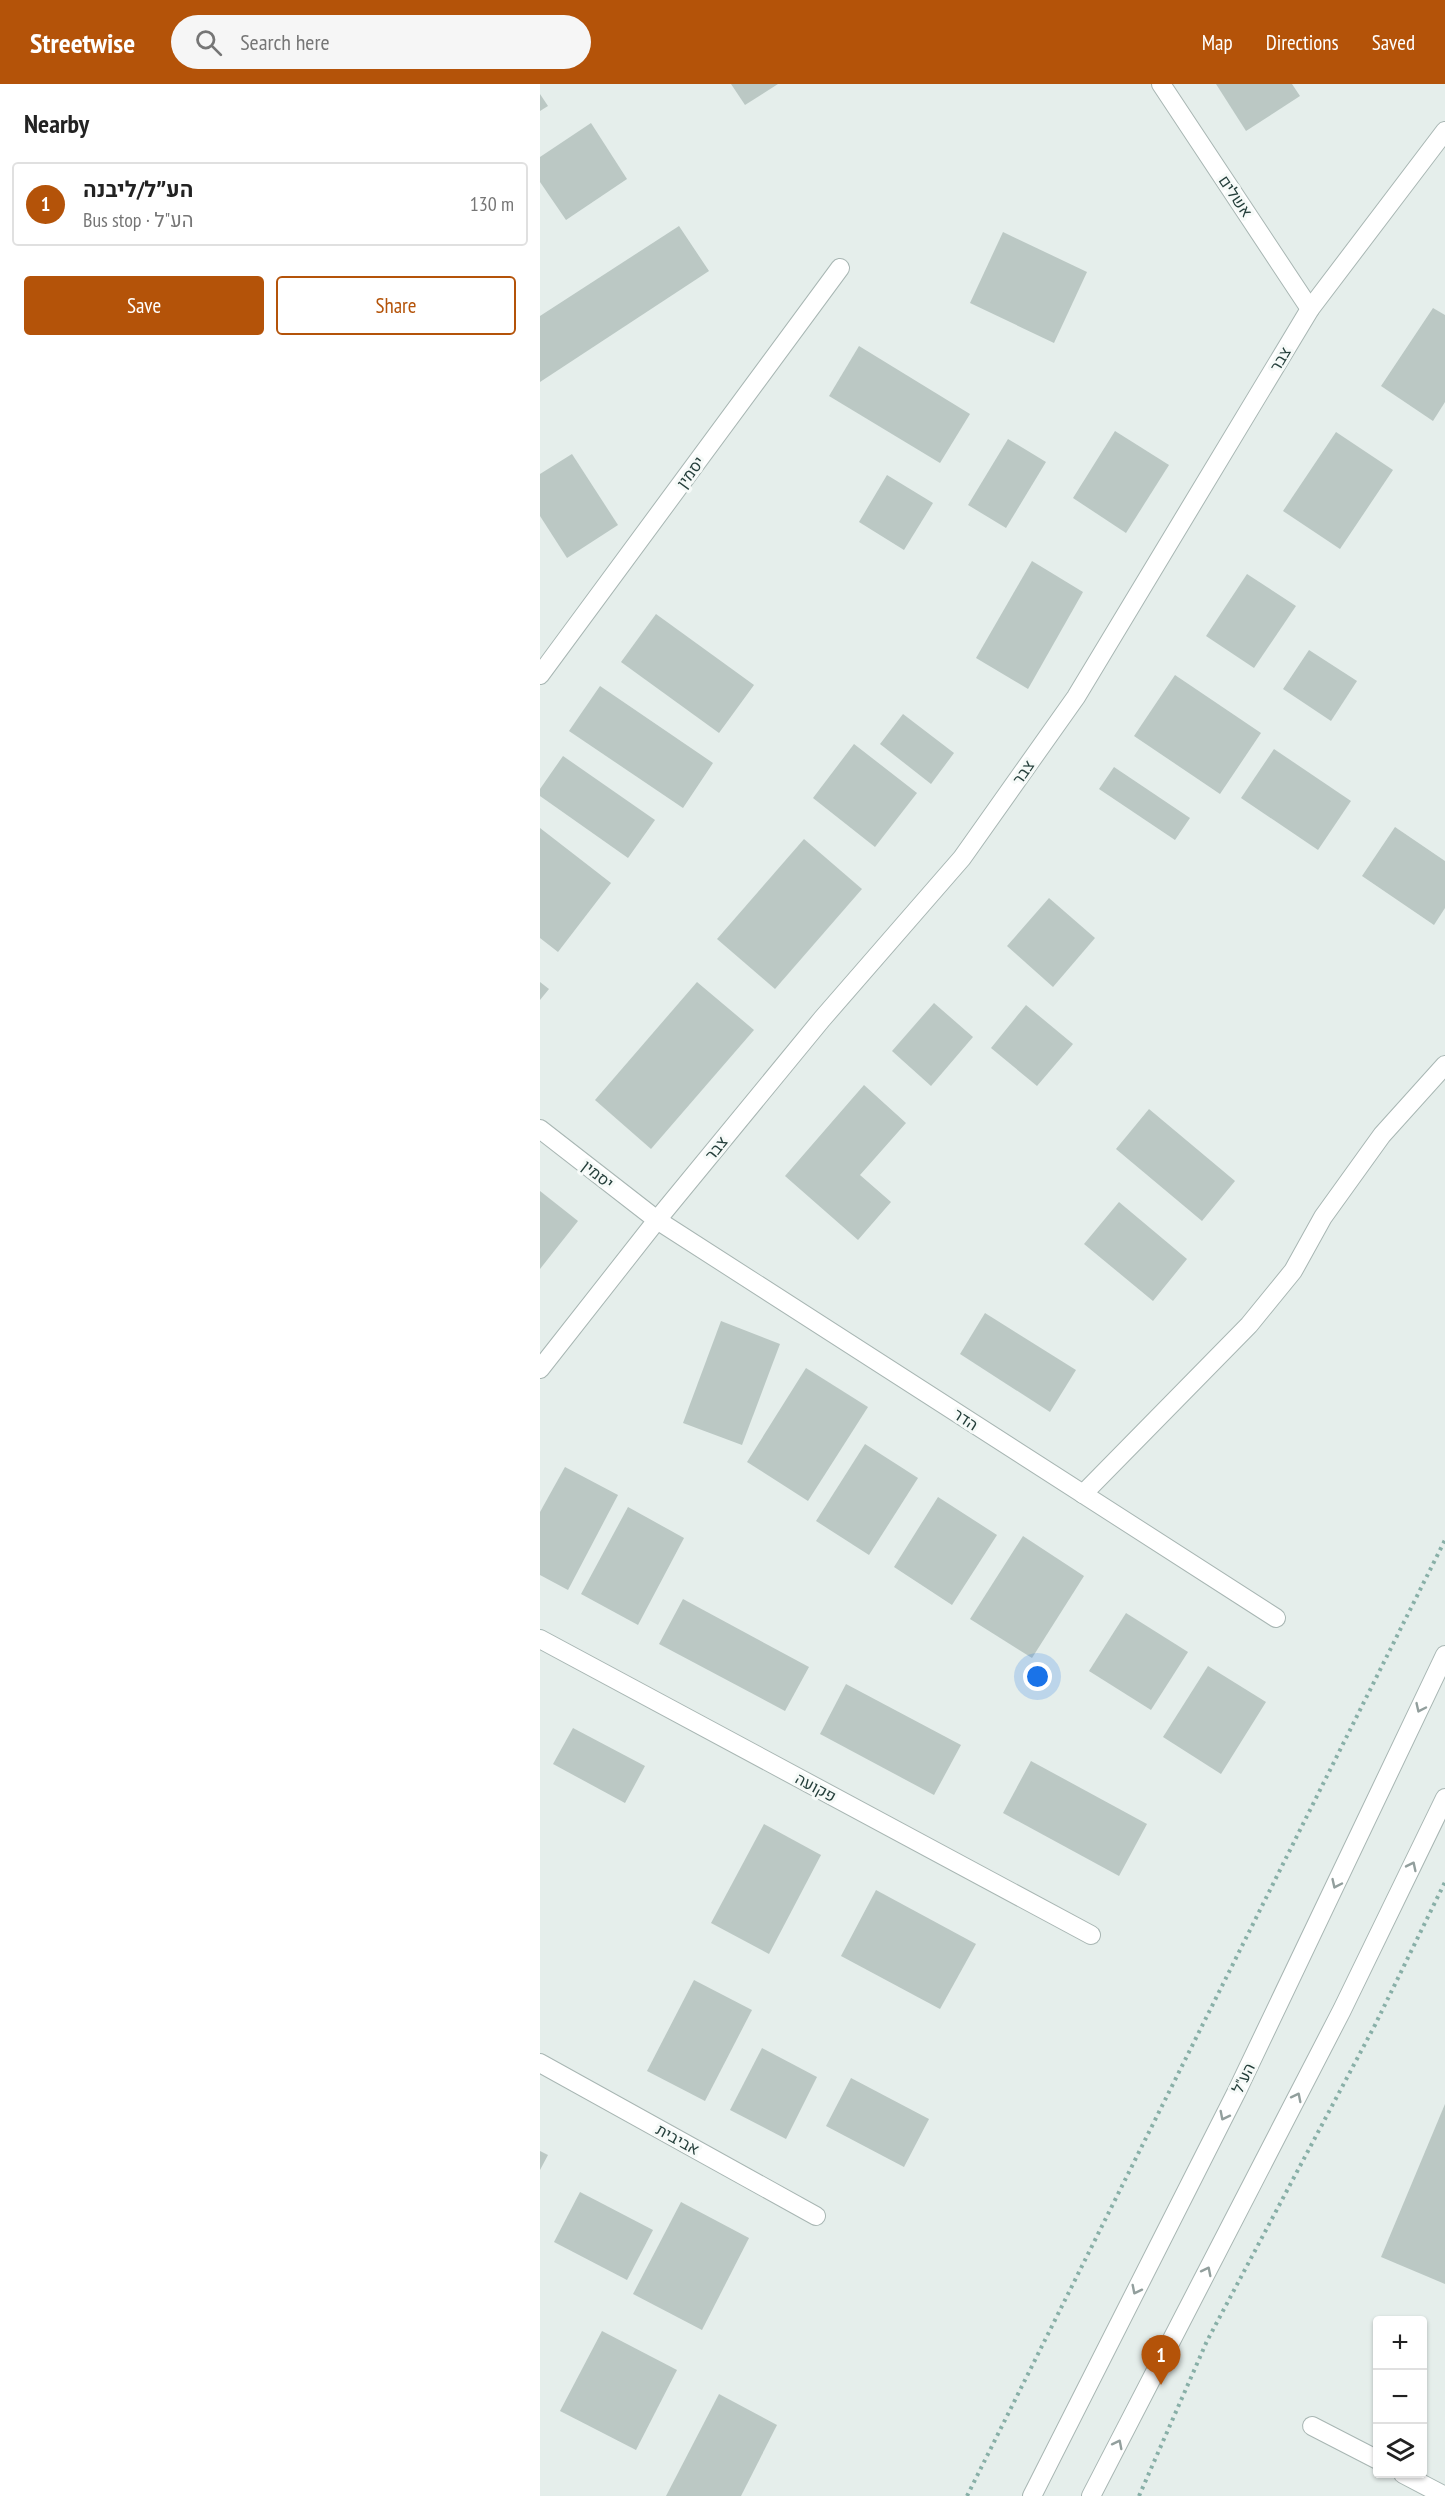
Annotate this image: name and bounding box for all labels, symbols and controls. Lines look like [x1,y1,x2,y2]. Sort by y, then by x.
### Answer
search box [171,15,591,69]
text: Streetwise [30,24,135,61]
icon: search [192,26,225,59]
text: Search here [240,28,330,56]
text: Map [1202,29,1233,56]
text: Directions [1266,29,1339,56]
text: Saved [1372,29,1415,56]
text: Nearby [24,107,89,140]
street label: אשלים [1215,171,1257,221]
text: הע״ל/ליבנה [83,175,193,203]
text: 1 [41,191,50,217]
text: 130 m [470,191,514,217]
text: Bus stop · הע"ל [83,207,194,233]
button: Save [24,276,264,335]
button: Share [276,276,516,335]
street label: צבר [1265,343,1295,375]
street label: יסמין [672,452,708,492]
street label: צבר [1008,756,1039,788]
street label: צבר [700,1132,732,1164]
street label: יסמין [578,1155,618,1193]
street label: הדר [950,1404,982,1434]
your location [1023,1662,1052,1691]
one-way arrow [1415,1701,1427,1712]
street label: פקועה [792,1768,840,1806]
one-way arrow [1404,1862,1416,1873]
one-way arrow [1332,1877,1344,1888]
street label: הע"ל [1227,2059,1259,2097]
one-way arrow [1290,2093,1301,2104]
one-way arrow [1220,2110,1232,2121]
street label: אביבית [653,2119,703,2159]
one-way arrow [1200,2266,1212,2277]
one-way arrow [1132,2284,1144,2295]
map controls [1373,2316,1427,2478]
button: + [1373,2316,1427,2370]
pin: 1 [1142,2336,1180,2385]
button: − [1373,2370,1427,2424]
button: layers [1373,2424,1427,2478]
one-way arrow [1111,2440,1122,2450]

